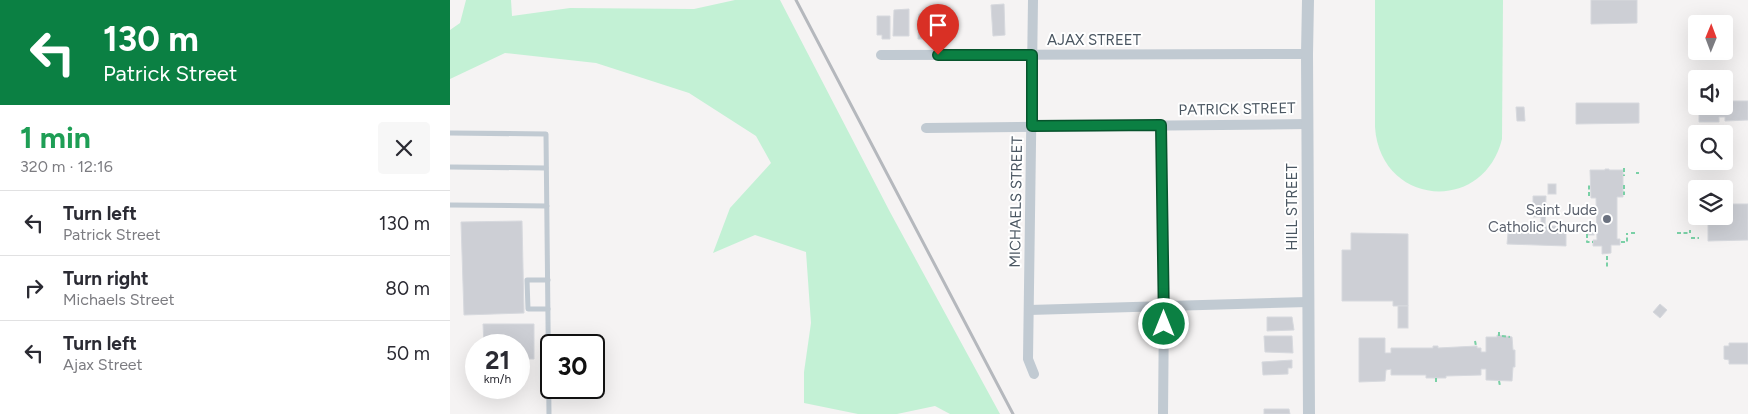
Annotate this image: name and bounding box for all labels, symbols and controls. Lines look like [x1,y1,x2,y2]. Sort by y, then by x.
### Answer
pin [917,4,959,55]
icon: arrive [924,11,952,39]
north arrow [1688,15,1732,60]
map controls [1688,15,1733,225]
text: 130 m [103,18,199,60]
icon: left [20,20,85,85]
street label: AJAX STREET [1047,31,1142,49]
text: Patrick Street [103,60,237,87]
button: sound [1688,70,1733,115]
street label: PATRICK STREET [1178,99,1296,119]
text: 1 min [20,119,91,156]
button: close [378,122,430,174]
button: search [1688,125,1733,170]
street label: MICHAELS STREET [1006,135,1026,268]
text: 320 m · 12:16 [20,157,113,176]
street label: HILL STREET [1283,163,1301,251]
button: layers [1688,180,1733,225]
place label: Saint Jude Catholic Church [1488,201,1597,236]
text: Turn left [63,202,137,225]
icon: left [20,209,48,237]
text: 130 m [379,212,430,235]
marker: Saint Jude Catholic Church [1601,213,1613,225]
text: Patrick Street [63,225,161,244]
text: Turn right [63,267,149,290]
icon: right [20,274,48,302]
text: 80 m [385,277,430,300]
text: Michaels Street [63,290,174,309]
position arrow [1137,297,1189,349]
text: Turn left [63,332,137,355]
speed limit sign: 30 [540,334,605,399]
icon: left [20,339,48,367]
text: 50 m [386,342,430,365]
text: 21 [485,345,510,375]
text: Ajax Street [63,355,143,374]
text: km/h [484,372,511,386]

